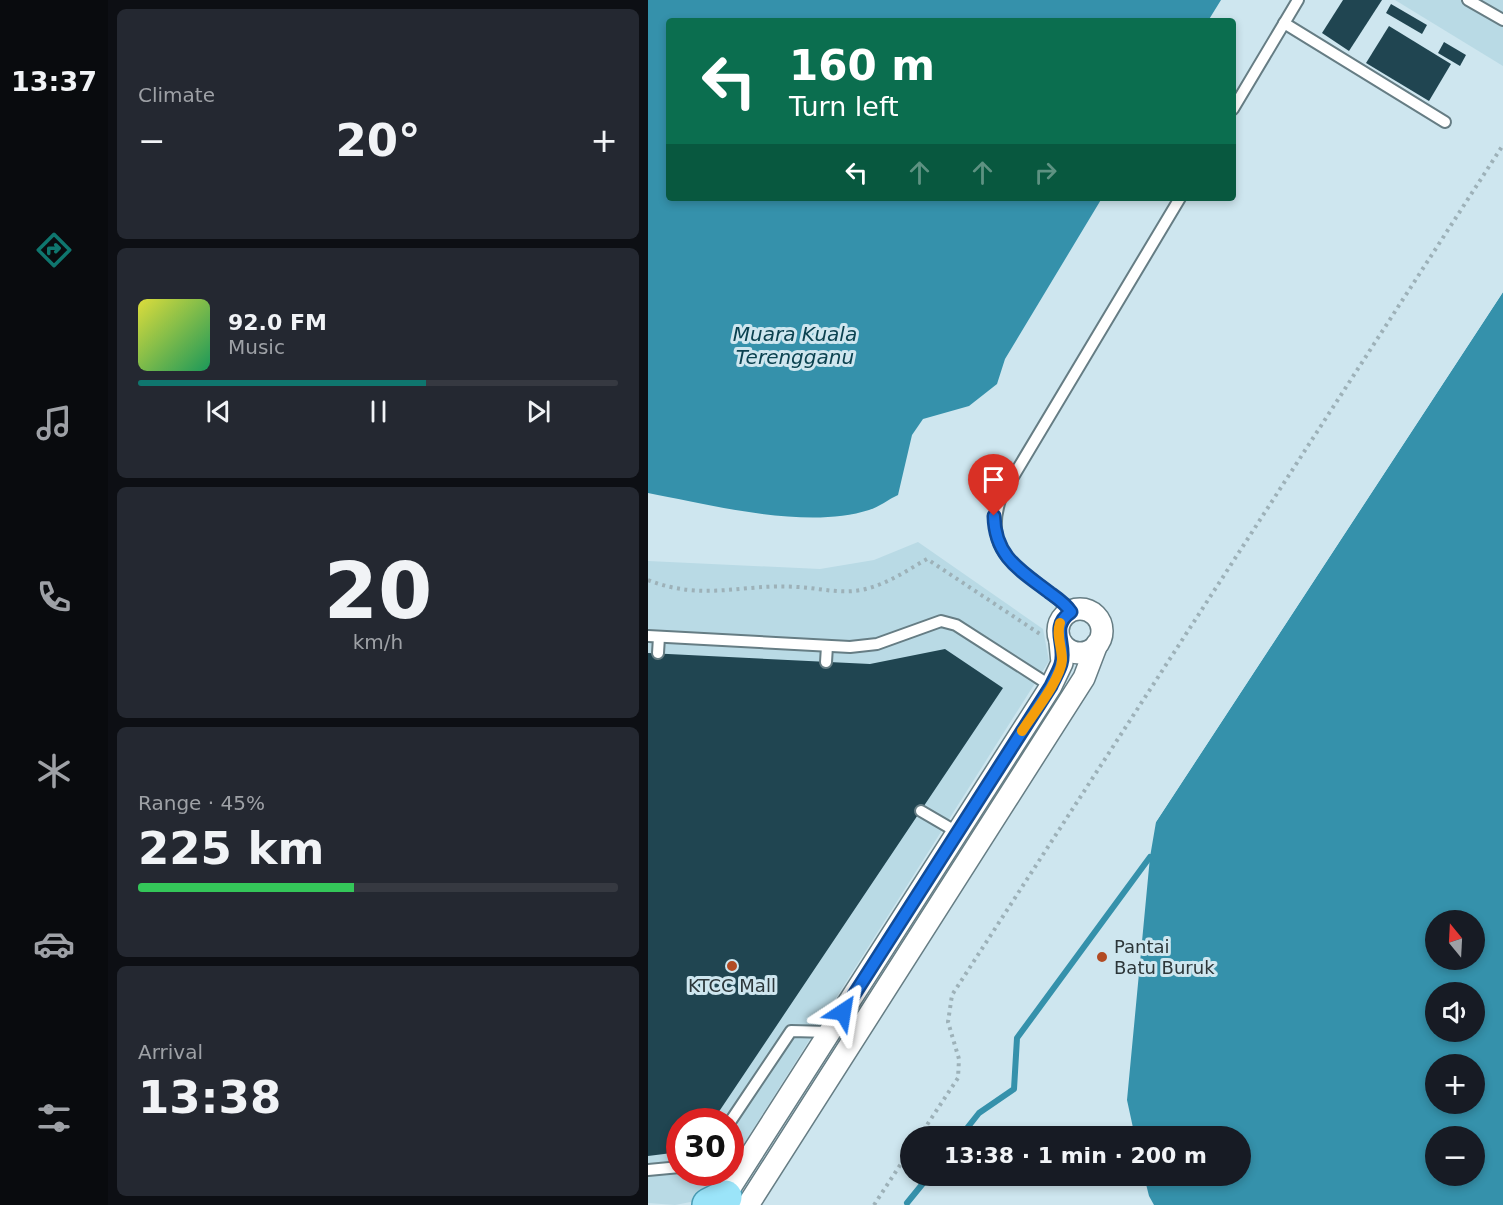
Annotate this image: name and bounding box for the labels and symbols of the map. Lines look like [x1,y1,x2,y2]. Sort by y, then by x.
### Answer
water label: Muara Kuala Terengganu [733,322,857,369]
pin [968,454,1019,516]
north arrow [1425,910,1485,970]
place label: Pantai Batu Buruk [1114,936,1215,978]
marker: Pantai Batu Buruk [1095,950,1109,964]
marker: KTCC Mall [725,959,739,973]
place label: KTCC Mall [688,975,776,996]
position arrow [811,980,875,1044]
speed limit sign: 30 [666,1108,744,1186]

